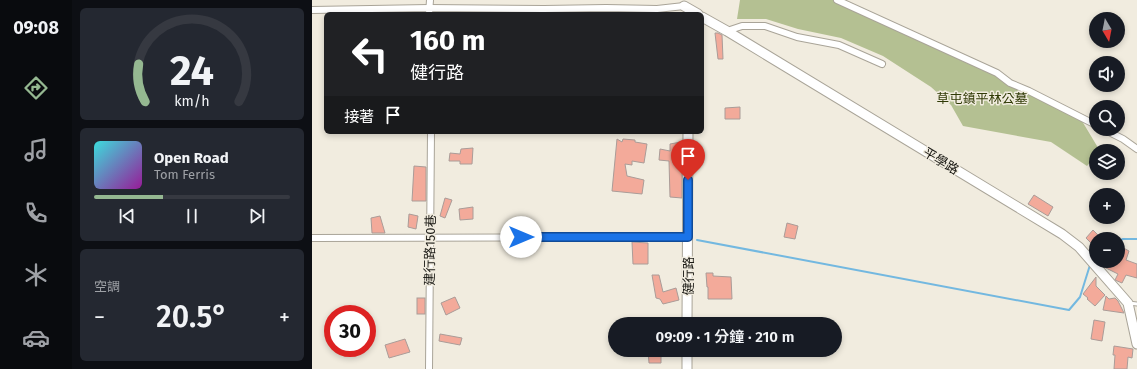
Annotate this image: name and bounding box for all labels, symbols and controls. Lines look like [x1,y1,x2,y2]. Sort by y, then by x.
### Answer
north arrow [1089,12,1125,48]
map controls [1089,12,1125,268]
text: 09:08 [13,17,59,39]
text: 160 m [410,24,485,57]
icon: left [344,28,396,80]
text: 24 [170,46,214,96]
button: sound [1089,56,1125,92]
text: 健行路 [410,62,464,84]
icon: directions [22,74,50,102]
park label: 草屯鎮平林公墓 [936,91,1028,106]
text: km/h [174,93,210,110]
button: search [1089,100,1125,136]
icon: arrive [382,104,404,126]
text: 接著 [344,108,374,126]
icon: music [22,136,50,164]
pin [671,139,705,180]
button: layers [1089,144,1125,180]
icon: arrive [677,145,699,167]
street label: 平學路 [920,145,962,177]
text: Open Road [154,149,229,167]
text: Tom Ferris [154,167,215,182]
button: + [1089,188,1125,224]
icon: phone [22,199,50,227]
icon: previous [116,205,138,227]
icon: pause [181,205,203,227]
icon: next [246,205,268,227]
street label: 建行路150巷 [422,214,438,286]
position arrow [500,216,542,258]
button: − [1089,232,1125,268]
street label: 健行路 [681,256,696,296]
icon: climate [22,261,50,289]
text: 空調 [94,279,120,294]
text: 20.5° [156,299,228,335]
text: − [94,304,105,331]
text: + [279,304,290,331]
speed limit sign: 30 [324,305,376,357]
icon: car [22,324,50,352]
text: 09:09 · 1 分鐘 · 210 m [656,328,794,346]

